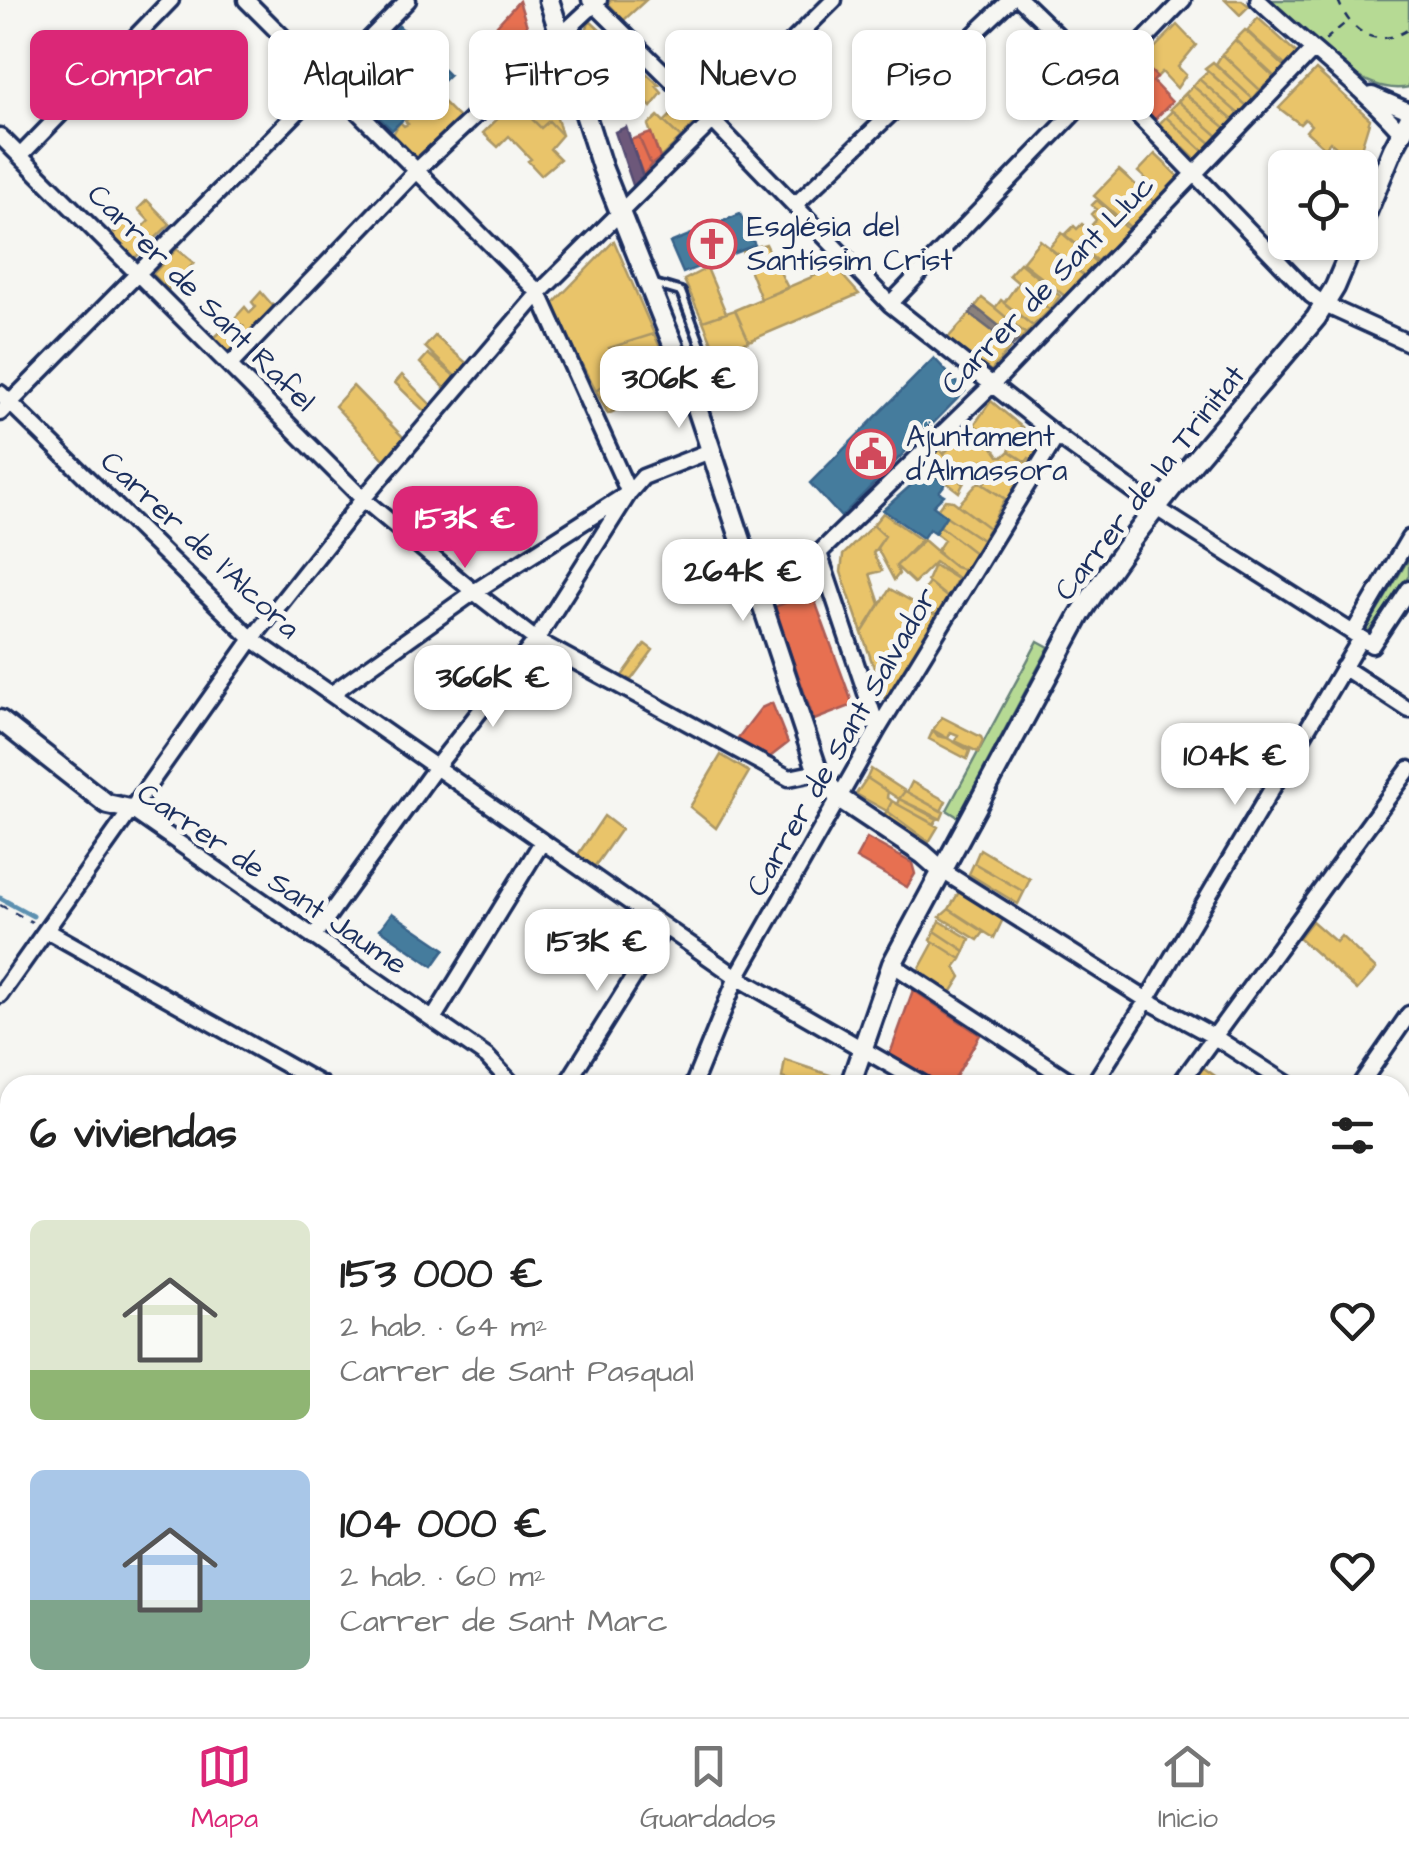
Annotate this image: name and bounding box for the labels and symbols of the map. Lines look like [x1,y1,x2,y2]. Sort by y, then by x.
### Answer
street label: Carrer de Sant Lluc [932,166,1164,404]
street label: Carrer de Sant Rafel [78,175,324,421]
place label: Església del Santíssim Crist [747,206,953,282]
church icon: Església del Santíssim Crist [686,218,738,270]
pin: 306K € [598,346,760,431]
street label: Carrer de la Trinitat [1045,356,1255,610]
place label: Ajuntament d'Almassora [906,416,1068,492]
public building icon: Ajuntament d'Almassora [845,428,897,480]
street label: Carrer de l'Alcora [91,441,309,649]
pin: 153K € [384,486,546,571]
pin: 264K € [662,539,824,624]
street label: Carrer de Sant Salvador [736,580,948,904]
pin: 366K € [412,645,574,730]
pin: 104K € [1154,723,1316,808]
street label: Carrer de Sant Jaume [129,773,415,985]
pin: 153K € [516,909,678,994]

